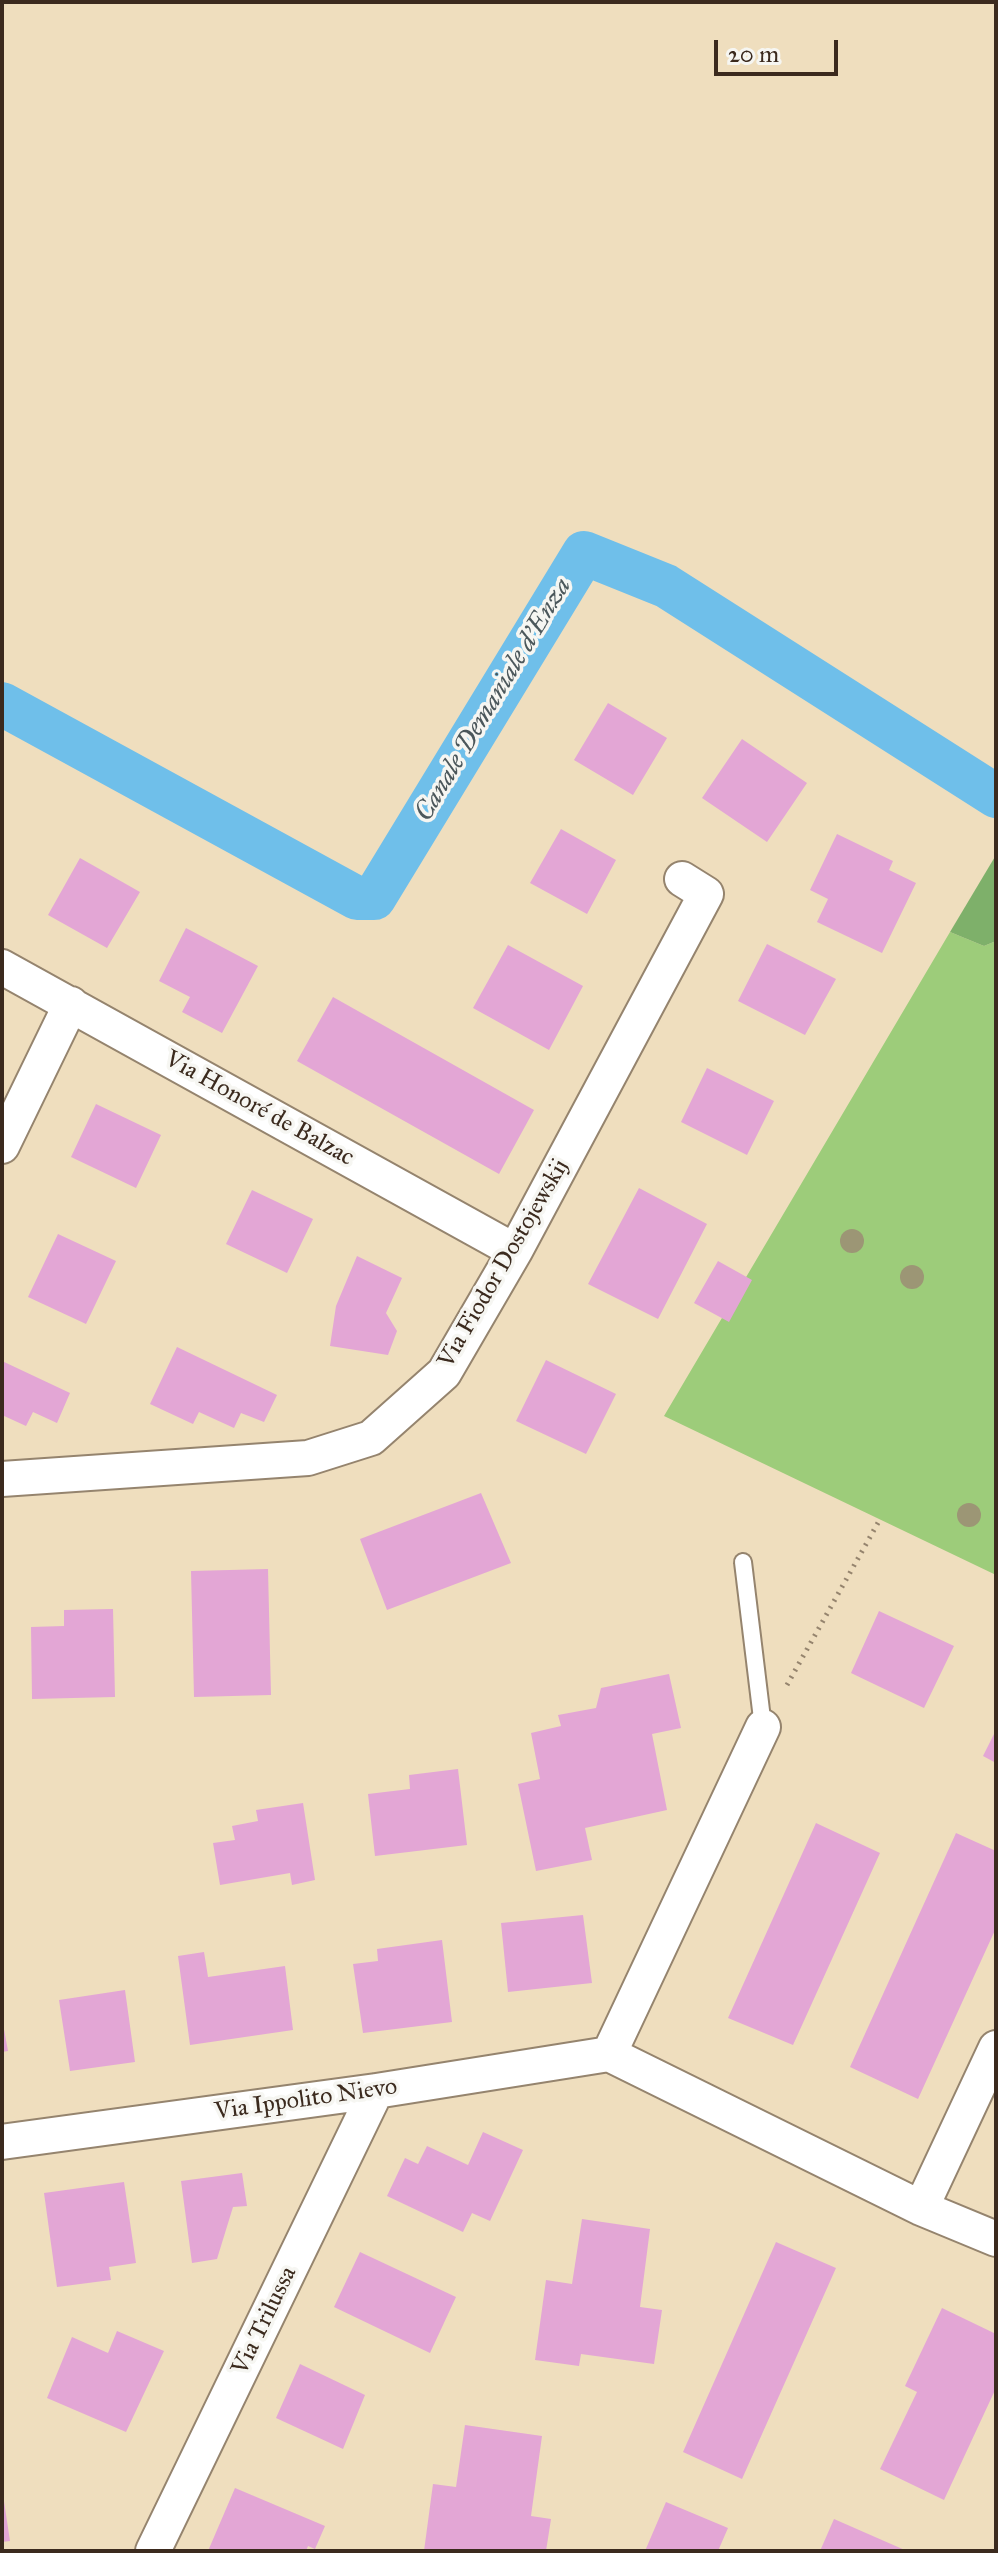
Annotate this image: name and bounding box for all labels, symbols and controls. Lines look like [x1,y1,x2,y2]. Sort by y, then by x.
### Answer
scale bar [718,24,842,74]
text: 20 m [728,39,779,69]
water label: Canale Demaniale d'Enza [409,573,579,827]
street label: Via Honoré de Balzac [159,1045,359,1173]
street label: Via Fiodor Dostojewskij [433,1155,575,1373]
street label: Via Ippolito Nievo [213,2073,399,2127]
street label: Via Trilussa [226,2262,304,2380]

